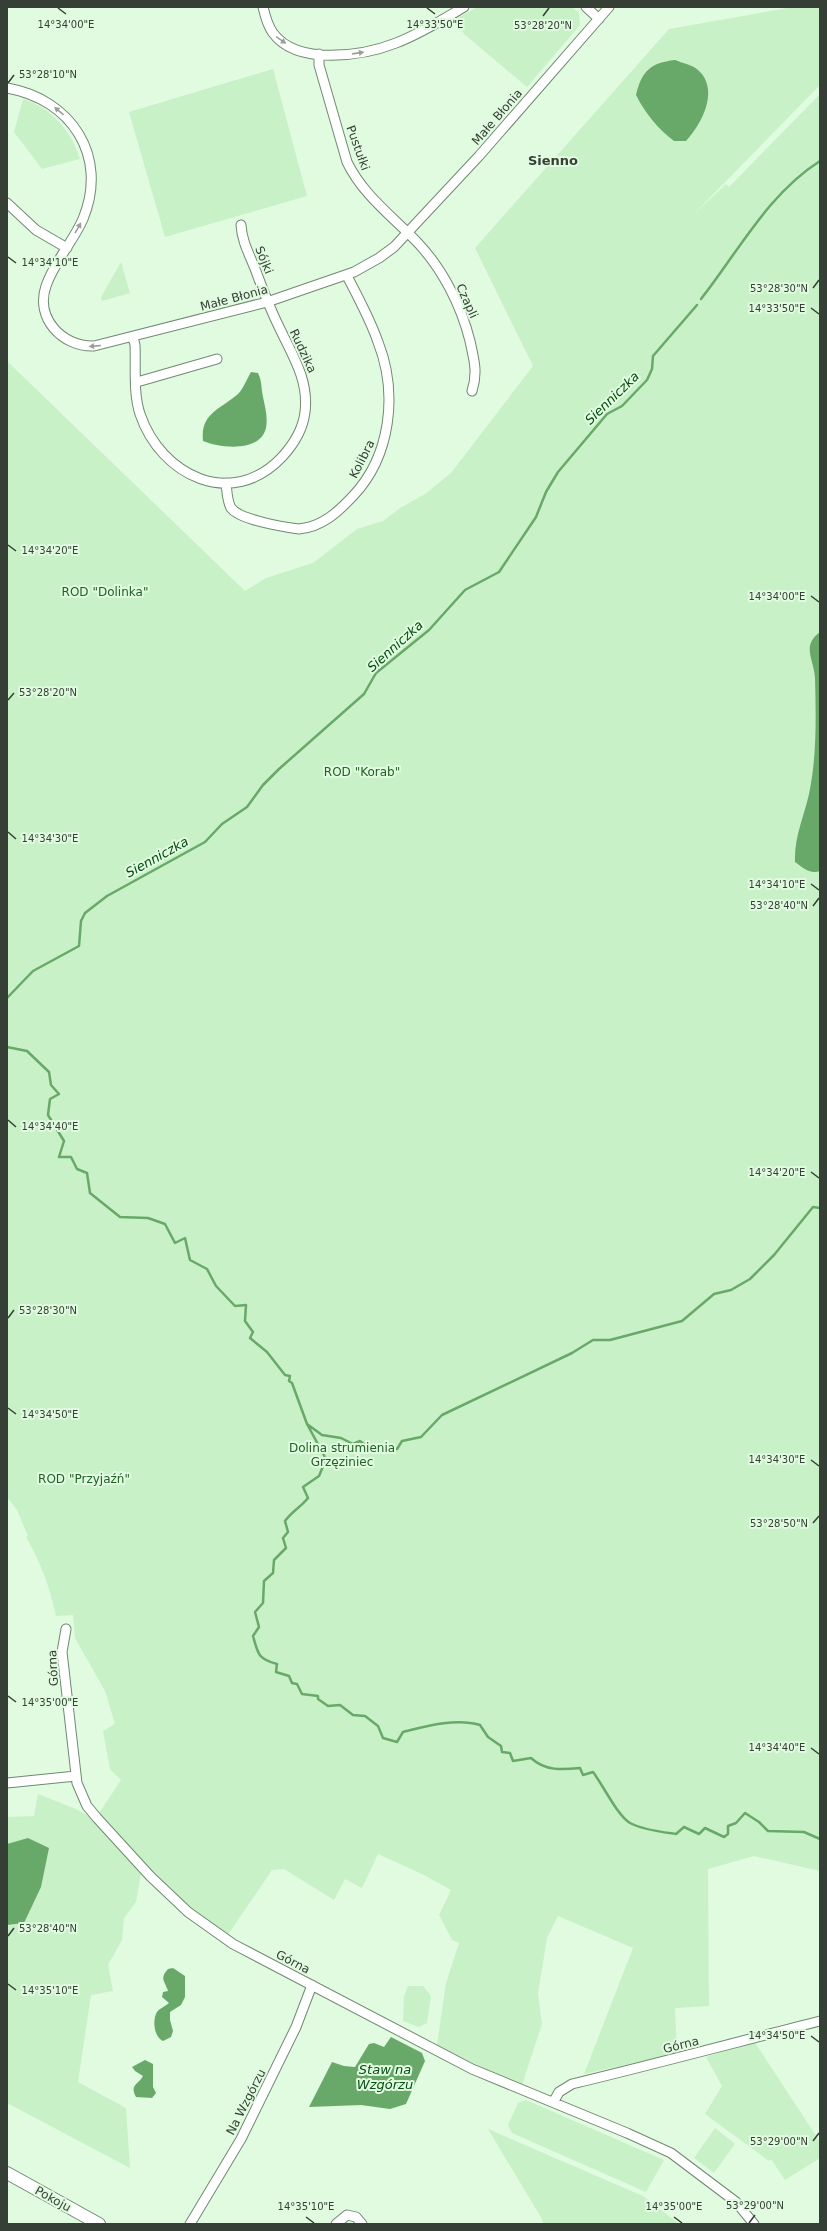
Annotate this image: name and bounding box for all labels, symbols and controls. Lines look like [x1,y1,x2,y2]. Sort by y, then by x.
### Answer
text: 14°34'00"E [38,19,94,30]
text: 14°33'50"E [407,19,463,30]
text: 53°28'20"N [514,20,572,31]
one-way arrow [276,36,287,44]
one-way arrow [352,50,364,56]
text: 53°28'10"N [19,69,77,80]
street label: Małe Błonia [469,86,525,148]
one-way arrow [54,106,64,115]
street label: Pustułki [343,124,373,172]
district label: Sienno [528,153,578,168]
one-way arrow [74,222,81,234]
street label: Sójki [252,244,276,276]
text: 14°34'10"E [22,257,78,268]
street label: Małe Błonia [199,282,269,314]
street label: Czapli [453,282,481,320]
text: 53°28'30"N [750,283,808,294]
text: 14°33'50"E [749,303,805,314]
street label: Rudzika [287,327,319,375]
one-way arrow [89,343,101,349]
water label: Sienniczka [582,368,642,428]
street label: Kolibra [346,437,378,481]
text: 14°34'20"E [22,545,78,556]
park label: ROD "Dolinka" [62,585,148,599]
text: 14°34'00"E [749,591,805,602]
water label: Sienniczka [364,617,426,675]
text: 53°28'20"N [19,687,77,698]
park label: ROD "Korab" [324,765,400,779]
text: 14°34'30"E [22,833,78,844]
water label: Sienniczka [123,834,191,880]
text: 14°34'10"E [749,879,805,890]
text: 53°28'40"N [750,900,808,911]
text: 14°34'40"E [22,1121,78,1132]
text: 14°34'20"E [749,1167,805,1178]
text: 53°28'30"N [19,1305,77,1316]
text: 14°34'50"E [22,1409,78,1420]
park label: Dolina strumienia Grzęziniec [289,1441,395,1469]
text: 14°34'30"E [749,1454,805,1465]
park label: ROD "Przyjaźń" [38,1472,130,1486]
text: 53°28'50"N [750,1518,808,1529]
street label: Górna [45,1649,61,1687]
text: 14°35'00"E [22,1697,78,1708]
text: 14°34'40"E [749,1742,805,1753]
text: 53°28'40"N [19,1923,77,1934]
street label: Górna [274,1947,312,1977]
text: 14°35'10"E [22,1985,78,1996]
text: 14°34'50"E [749,2030,805,2041]
street label: Górna [662,2034,700,2056]
water label: Staw na Wzgórzu [357,2062,413,2092]
street label: Na Wzgórzu [223,2067,269,2137]
text: 53°29'00"N [750,2136,808,2147]
street label: Pokoju [33,2183,73,2215]
text: 53°29'00"N [726,2200,784,2211]
text: 14°35'10"E [278,2201,334,2212]
text: 14°35'00"E [646,2201,702,2212]

